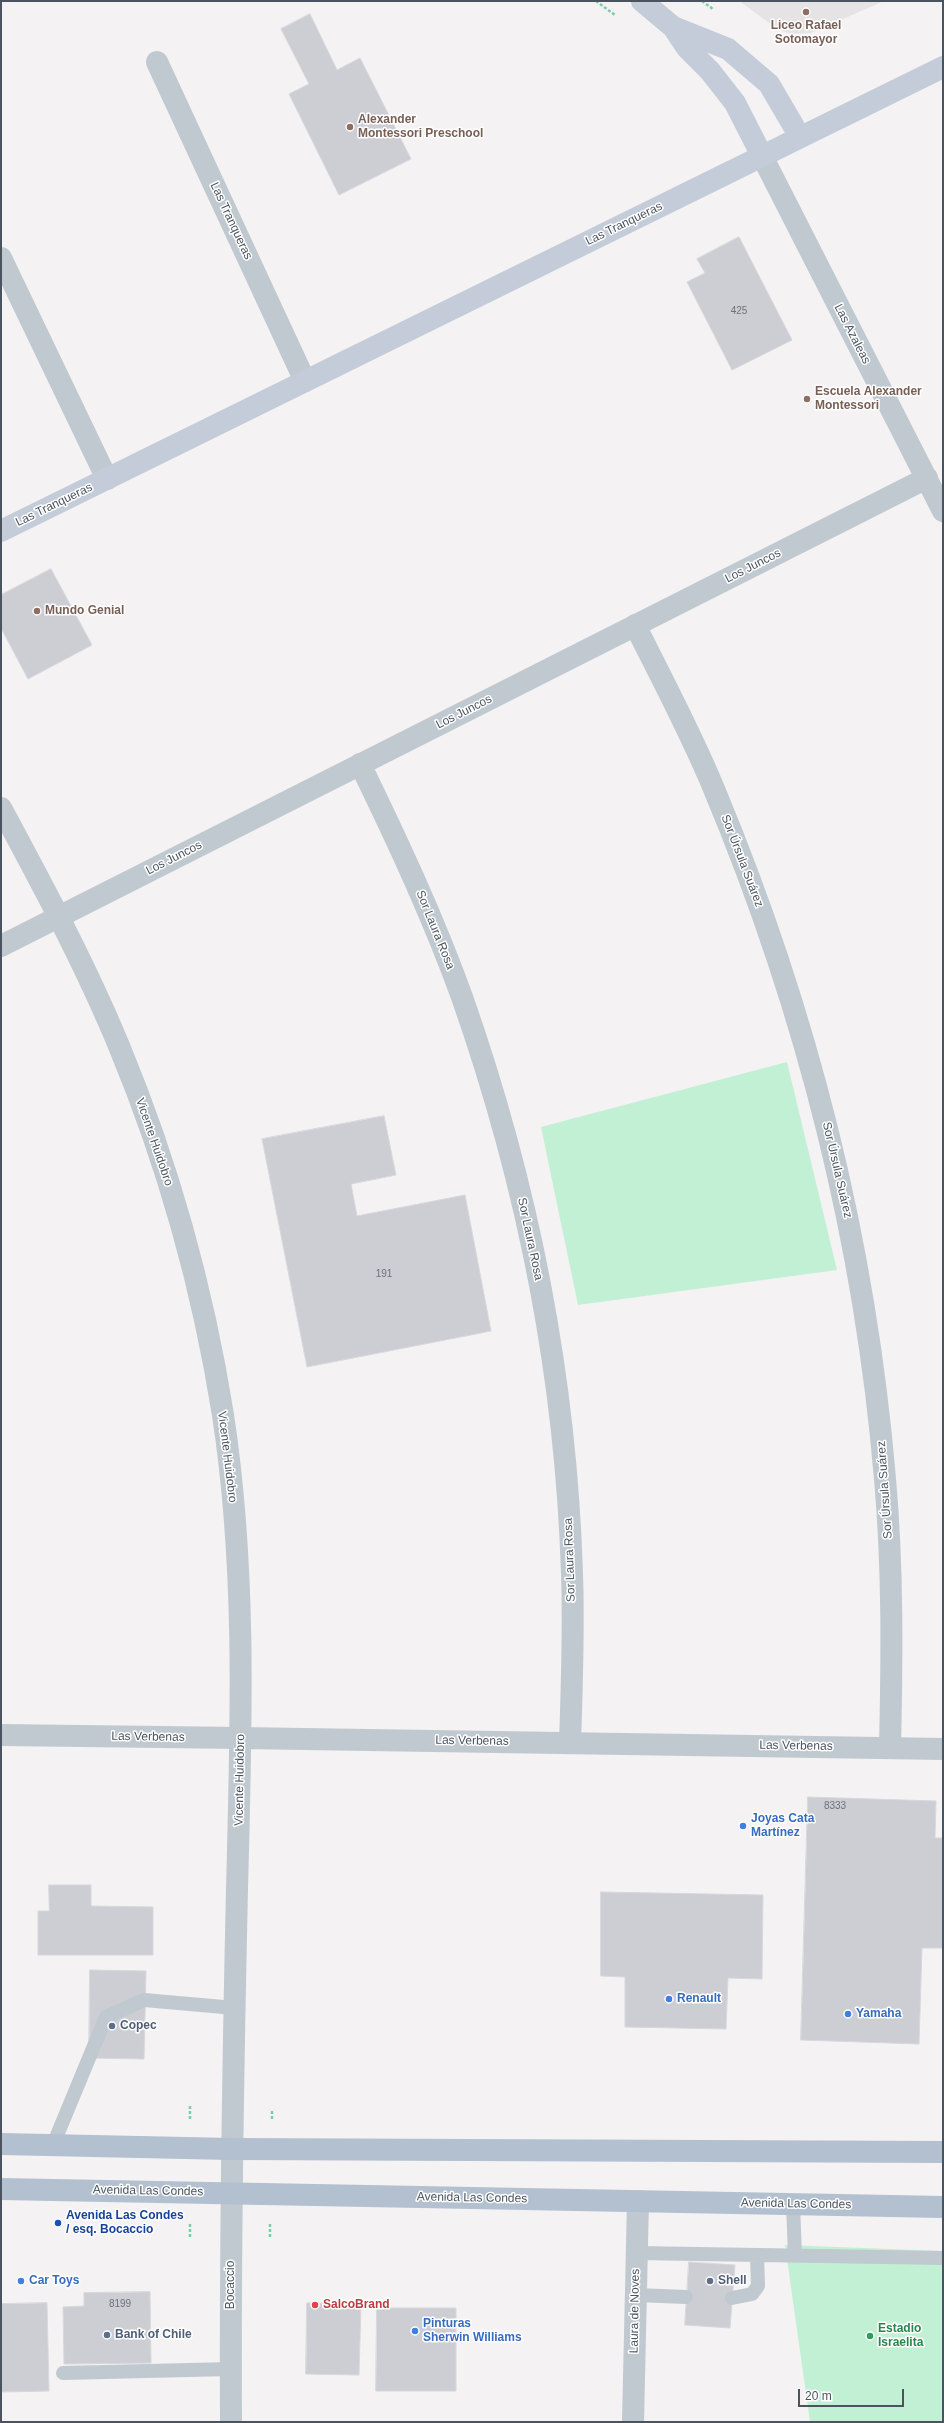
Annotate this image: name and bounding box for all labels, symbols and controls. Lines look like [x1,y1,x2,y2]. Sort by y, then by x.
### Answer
marker: Liceo Rafael Sotomayor [801,7,811,17]
place label: Liceo Rafael Sotomayor [771,19,841,47]
place label: Alexander Montessori Preschool [358,113,483,141]
marker: Alexander Montessori Preschool [345,122,355,132]
street label: Las Tranqueras [207,180,255,262]
street label: Las Tranqueras [583,199,665,249]
street label: Las Azaleas [831,302,873,366]
house number: 425 [731,305,747,317]
place label: Escuela Alexander Montessori [815,385,922,413]
marker: Escuela Alexander Montessori [802,394,812,404]
street label: Las Tranqueras [13,480,95,530]
street label: Los Juncos [723,546,783,586]
place label: Mundo Genial [45,604,124,618]
marker: Mundo Genial [32,606,42,616]
street label: Los Juncos [434,692,494,732]
street label: Sor Úrsula Suárez [718,813,766,909]
street label: Los Juncos [144,838,204,878]
street label: Sor Laura Rosa [413,888,457,972]
street label: Vicente Huidobro [132,1096,176,1188]
street label: Sor Úrsula Suárez [819,1121,855,1219]
street label: Sor Laura Rosa [514,1196,546,1282]
house number: 191 [376,1268,392,1280]
street label: Vicente Huidobro [214,1411,240,1503]
street label: Sor Úrsula Suárez [874,1441,896,1539]
street label: Sor Laura Rosa [561,1518,579,1602]
street label: Las Verbenas [111,1729,185,1745]
street label: Las Verbenas [435,1733,509,1749]
street label: Vicente Huidobro [232,1734,248,1826]
street label: Las Verbenas [759,1738,833,1754]
house number: 8333 [824,1800,846,1812]
place label: Joyas Cata Martínez [751,1812,814,1840]
marker: Joyas Cata Martínez [738,1821,748,1831]
place label: Renault [677,1992,721,2006]
marker: Renault [664,1994,674,2004]
place label: Yamaha [856,2007,901,2021]
marker: Yamaha [843,2009,853,2019]
place label: Copec [120,2019,157,2033]
marker: Copec [107,2021,117,2031]
street label: Avenida Las Condes [93,2183,203,2199]
street label: Avenida Las Condes [417,2190,527,2206]
street label: Avenida Las Condes [741,2196,851,2212]
place label: Avenida Las Condes / esq. Bocaccio [66,2209,184,2237]
marker: Avenida Las Condes / esq. Bocaccio [53,2218,63,2228]
street label: Bocaccio [224,2261,238,2309]
street label: Laura de Noves [627,2269,643,2353]
place label: Car Toys [29,2274,79,2288]
place label: Shell [718,2274,747,2288]
marker: Car Toys [16,2276,26,2286]
marker: Shell [705,2276,715,2286]
house number: 8199 [109,2298,131,2310]
place label: SalcoBrand [323,2298,390,2312]
marker: SalcoBrand [310,2300,320,2310]
place label: Pinturas Sherwin Williams [423,2317,522,2345]
place label: Estadio Israelita [878,2322,923,2350]
marker: Pinturas Sherwin Williams [410,2326,420,2336]
place label: Bank of Chile [115,2328,192,2342]
marker: Bank of Chile [102,2330,112,2340]
marker: Estadio Israelita [865,2331,875,2341]
scale bar [800,2381,906,2407]
text: 20 m [805,2389,832,2403]

